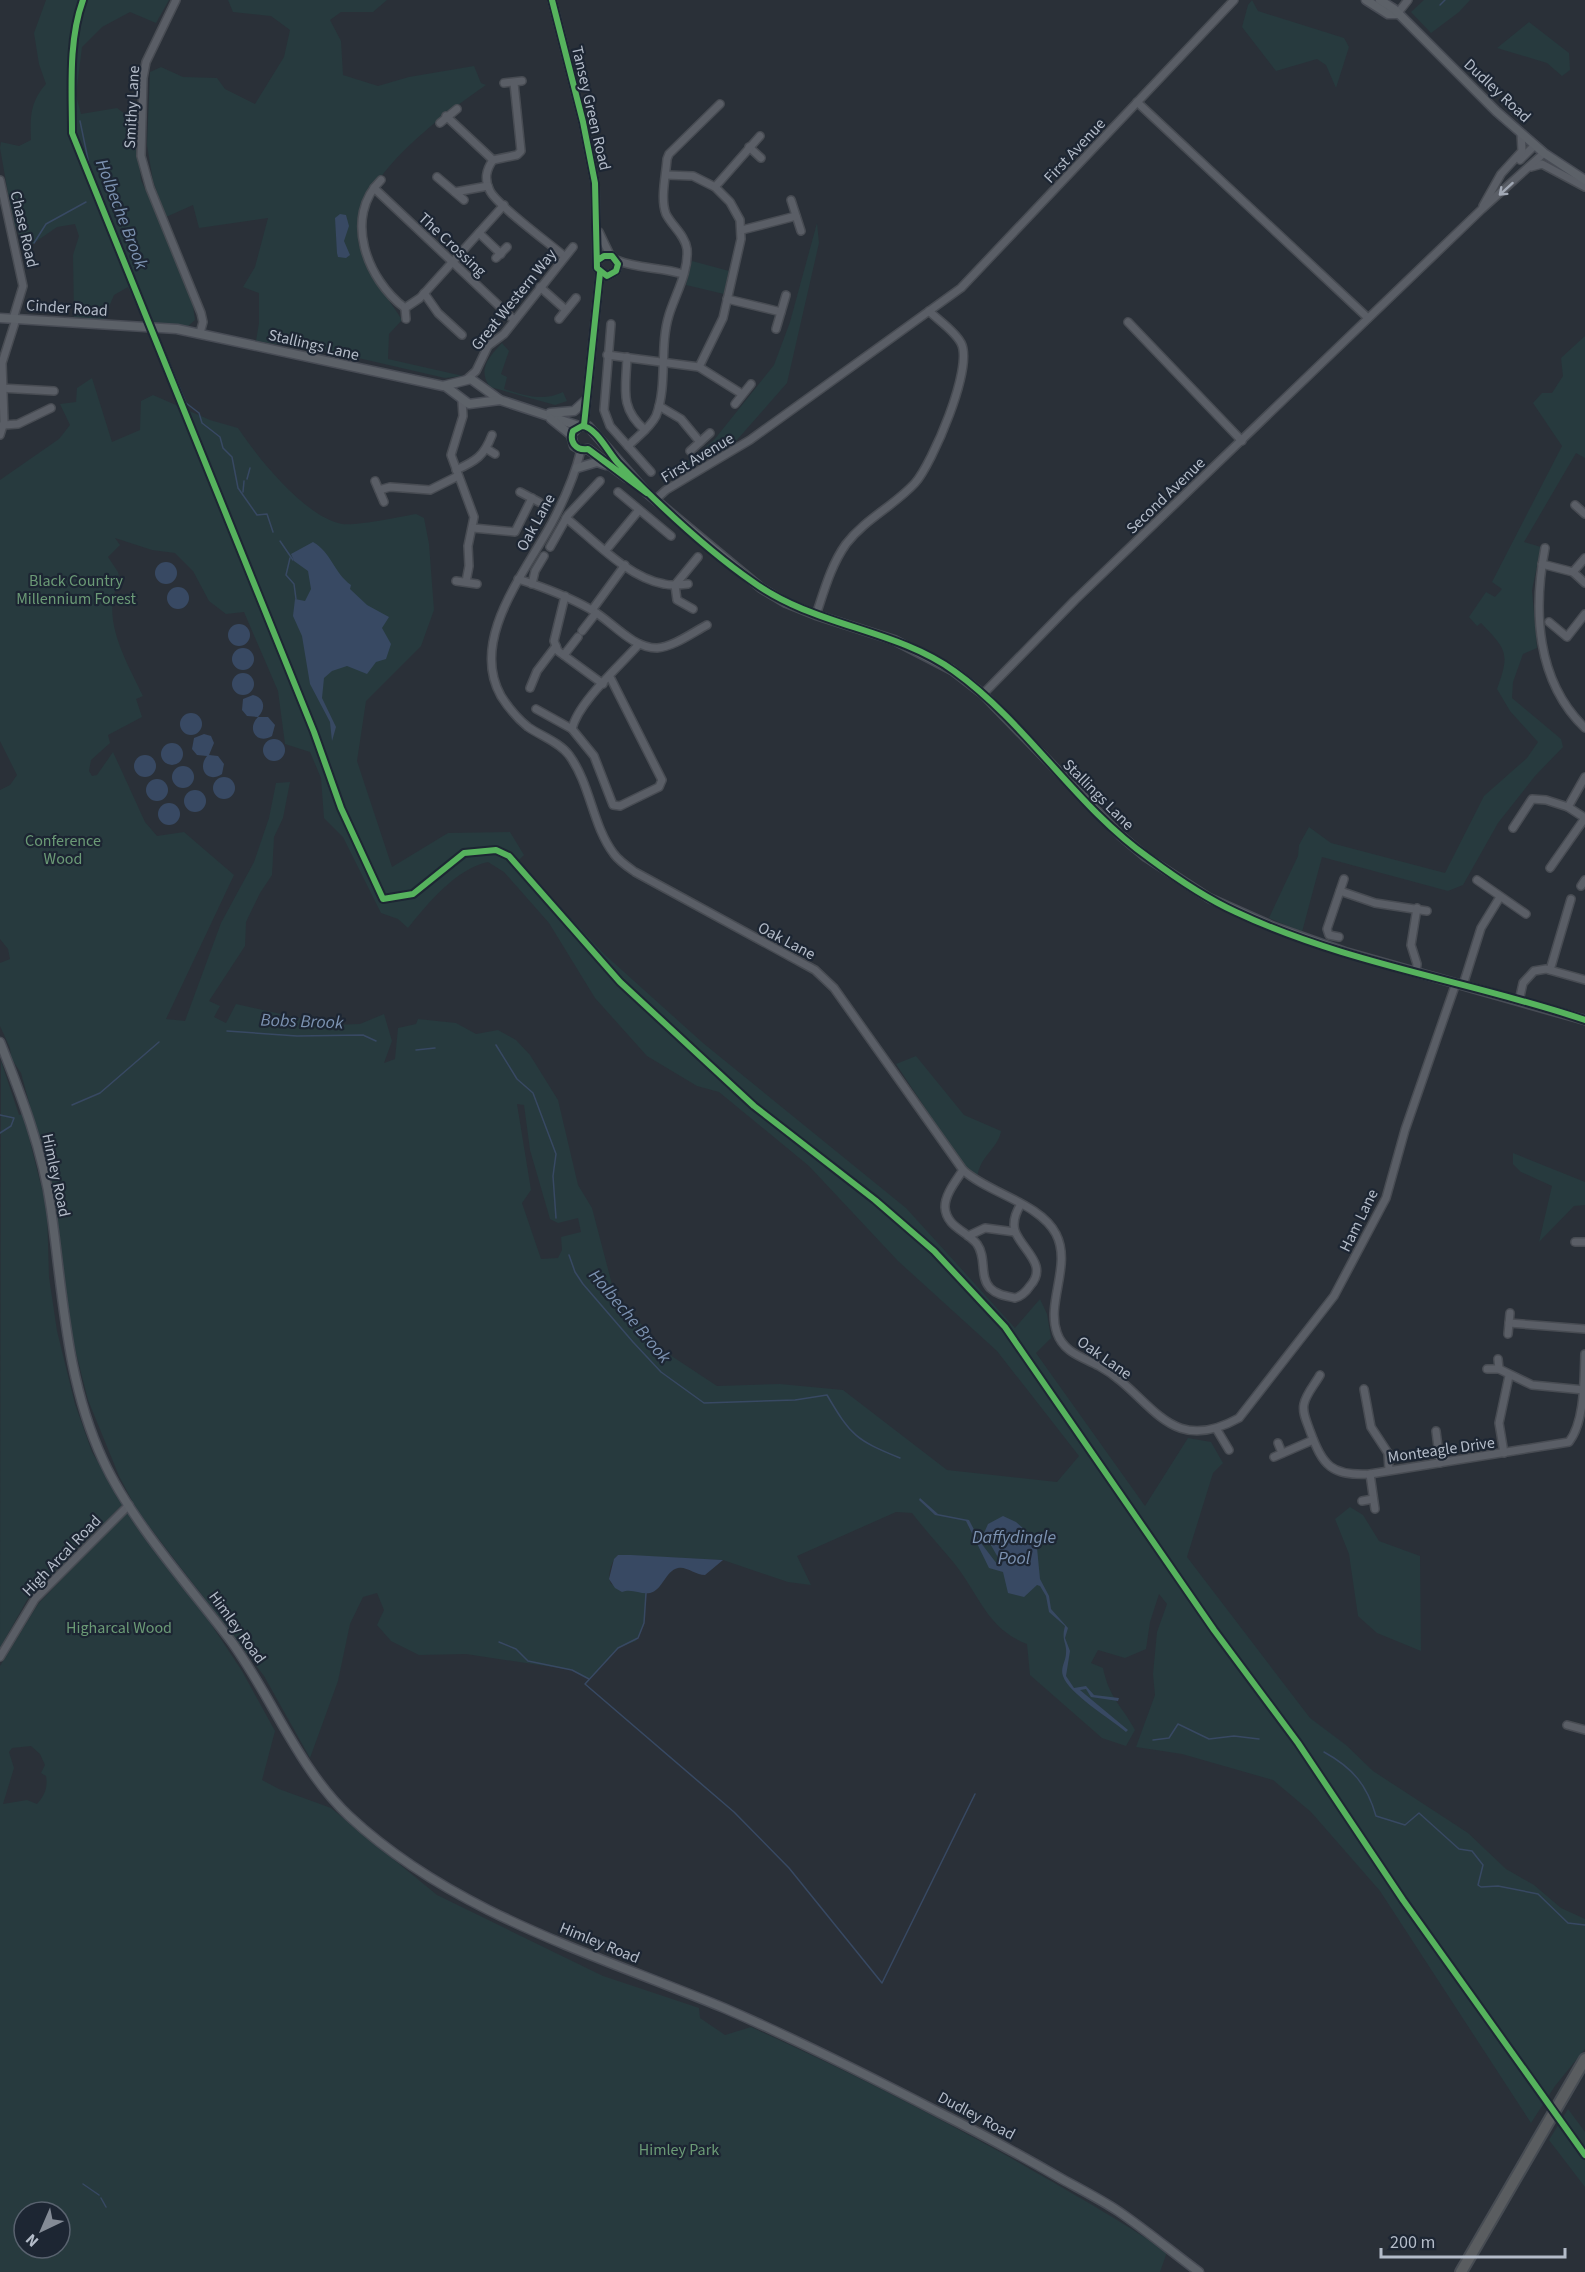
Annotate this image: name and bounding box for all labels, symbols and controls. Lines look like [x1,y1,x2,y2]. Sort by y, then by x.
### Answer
street label: Tansey Green Road [566,44,616,173]
street label: Dudley Road [1459,54,1536,128]
street label: Smithy Lane [119,65,145,149]
street label: First Avenue [1039,113,1111,188]
water label: Holbeche Brook [89,156,154,273]
one-way arrow [1499,182,1514,196]
street label: Chase Road [5,189,44,270]
street label: The Crossing [413,207,491,282]
street label: Great Western Way [466,244,562,355]
street label: Cinder Road [25,294,108,322]
street label: Stallings Lane [266,324,361,366]
street label: First Avenue [657,427,738,488]
street label: Second Avenue [1121,452,1210,539]
street label: Oak Lane [511,490,561,555]
park label: Black Country Millennium Forest [16,570,136,610]
street label: Stallings Lane [1058,754,1139,835]
park label: Conference Wood [25,830,101,870]
street label: Oak Lane [754,917,819,965]
water label: Bobs Brook [260,1008,344,1035]
street label: Himley Road [36,1131,76,1219]
street label: Ham Lane [1334,1185,1384,1256]
water label: Holbeche Brook [583,1264,677,1369]
street label: Oak Lane [1073,1331,1136,1385]
street label: Monteagle Drive [1386,1432,1496,1468]
street label: High Arcal Road [17,1510,106,1601]
water label: Daffydingle Pool [972,1525,1056,1571]
street label: Himley Road [203,1587,271,1668]
park label: Higharcal Wood [66,1617,172,1639]
street label: Himley Road [556,1917,643,1969]
street label: Dudley Road [934,2086,1019,2145]
park label: Himley Park [639,2139,719,2161]
north arrow [12,2200,72,2260]
scale bar [1381,2221,1566,2259]
text: N [21,2228,44,2252]
text: 200 m [1390,2230,1435,2255]

